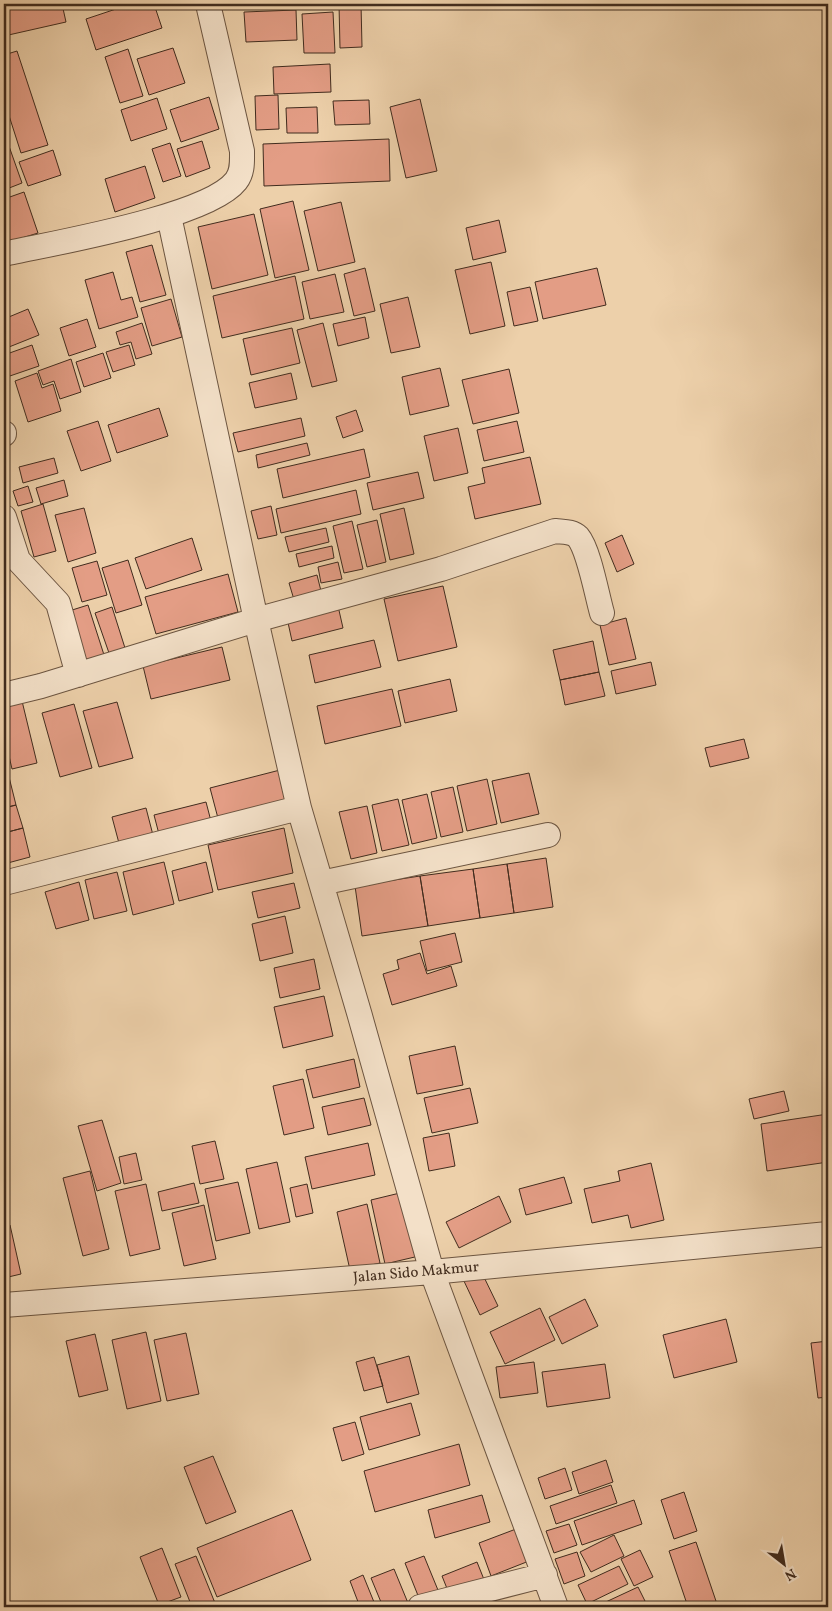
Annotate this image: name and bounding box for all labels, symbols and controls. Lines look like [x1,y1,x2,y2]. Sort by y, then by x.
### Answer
street label: Jalan Sido Makmur [352,1257,480,1289]
north arrow [760,1538,810,1588]
text: N [781,1563,799,1585]

